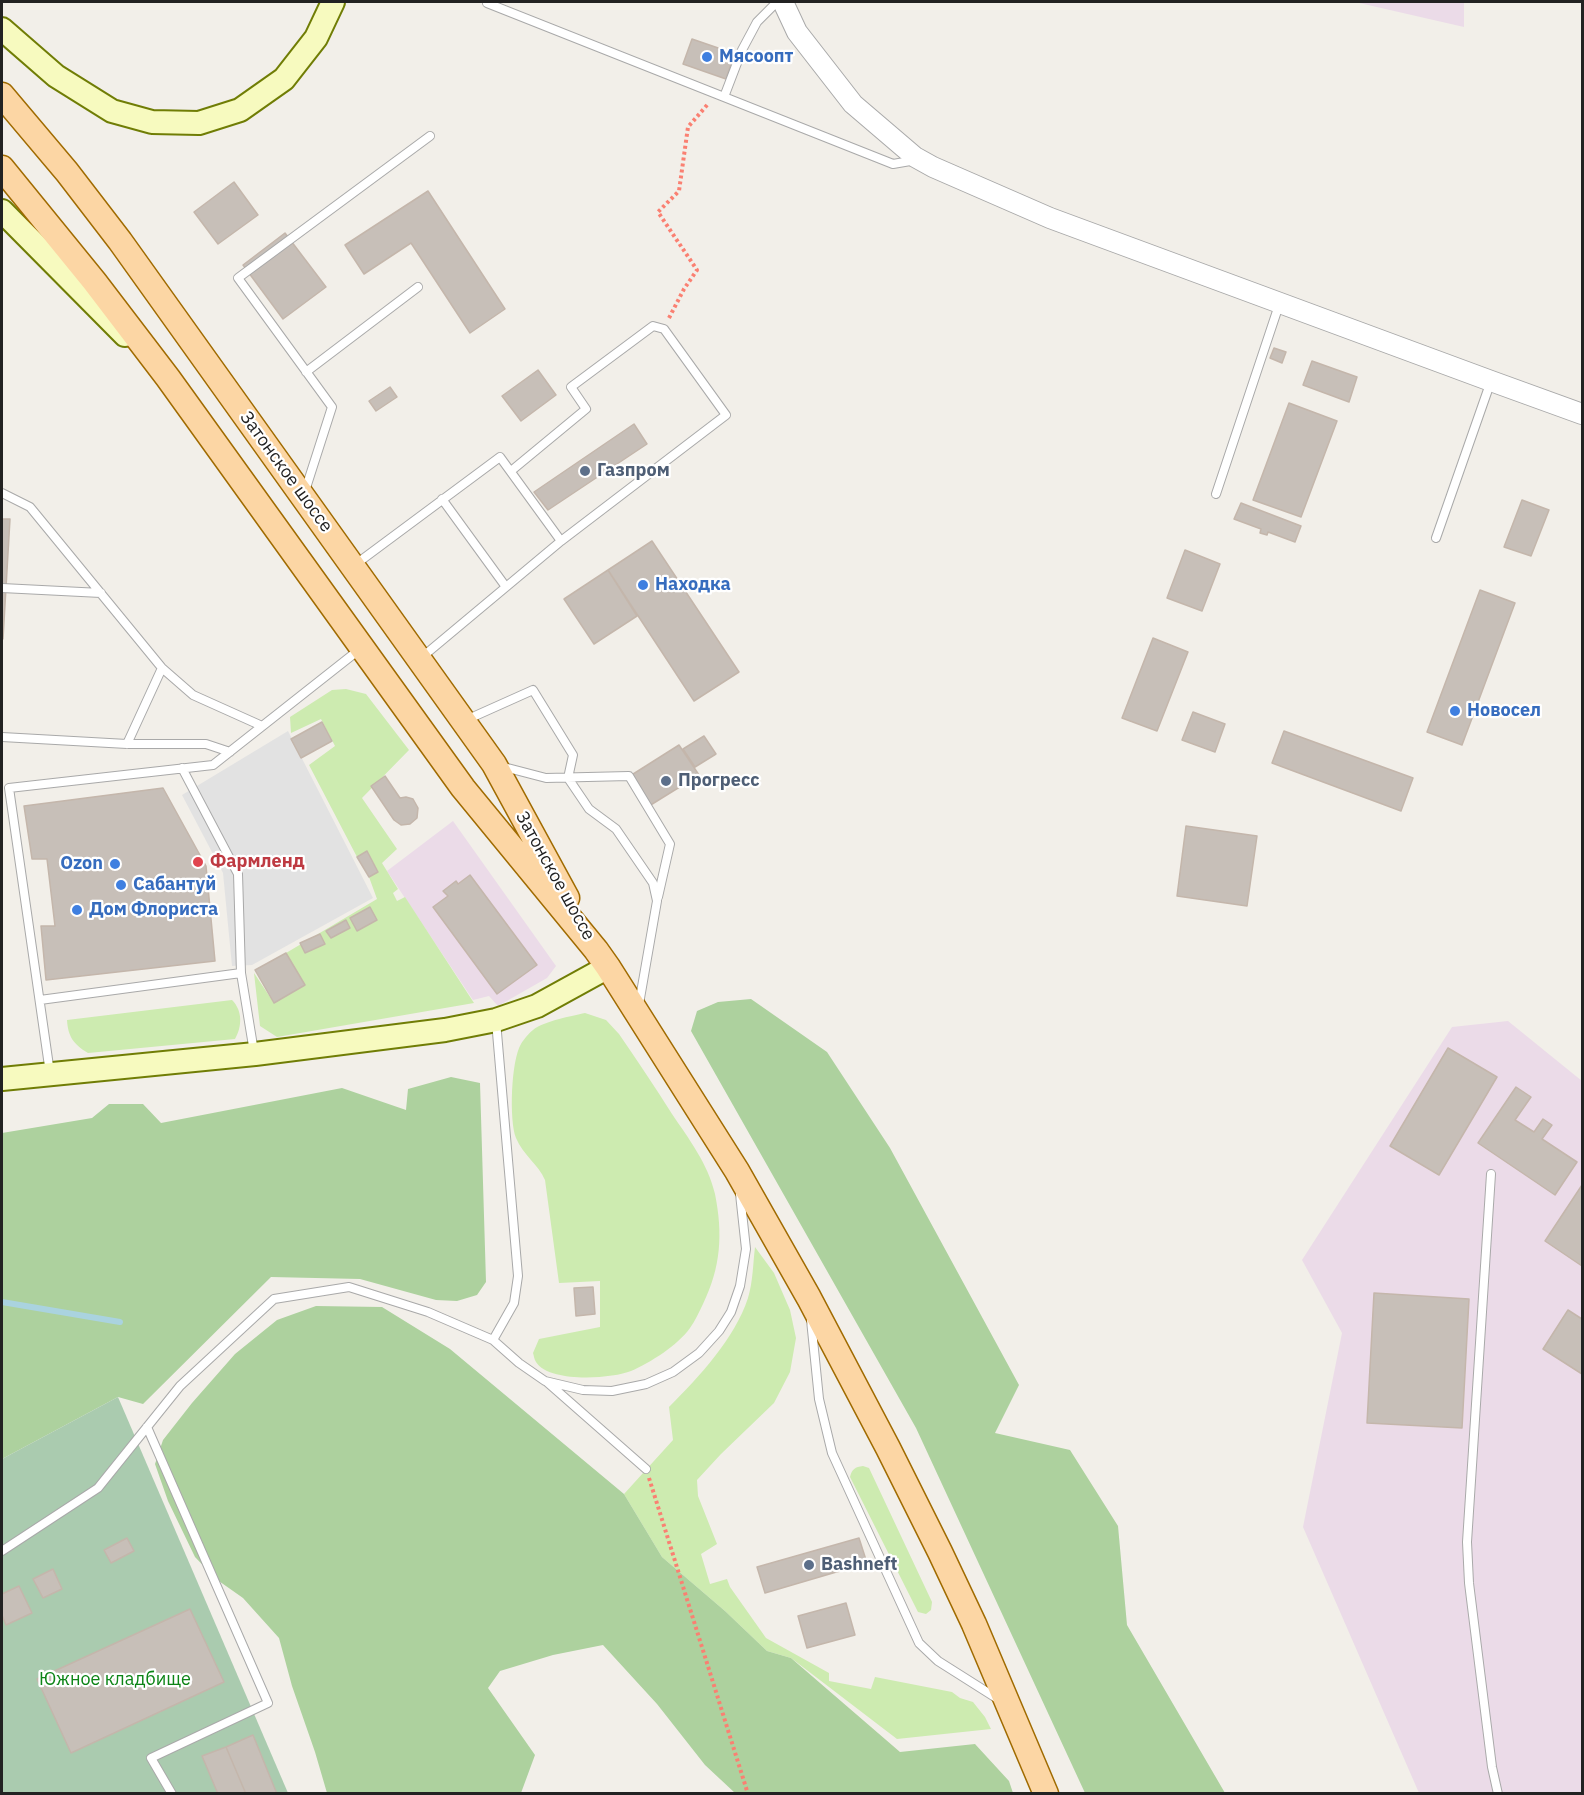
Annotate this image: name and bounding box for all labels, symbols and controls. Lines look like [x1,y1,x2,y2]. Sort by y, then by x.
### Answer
place label: Мясоопт [719,46,793,68]
marker: Мясоопт [700,50,714,64]
street label: Затонское шоссе [235,407,337,537]
place label: Газпром [597,460,670,482]
marker: Газпром [578,464,592,478]
place label: Находка [655,574,731,596]
marker: Находка [636,578,650,592]
place label: Новосел [1467,700,1541,722]
marker: Новосел [1448,704,1462,718]
place label: Прогресс [678,770,759,792]
marker: Прогресс [659,774,673,788]
street label: Затонское шоссе [511,808,599,944]
place label: Фармленд [210,851,304,873]
place label: Ozon [60,853,103,875]
marker: Фармленд [191,855,205,869]
marker: Ozon [108,857,122,871]
place label: Сабантуй [133,874,216,896]
marker: Сабантуй [114,878,128,892]
place label: Дом Флориста [89,899,218,921]
marker: Дом Флориста [70,903,84,917]
place label: Bashneft [821,1554,897,1576]
marker: Bashneft [802,1558,816,1572]
park label: Южное кладбище [39,1669,191,1691]

